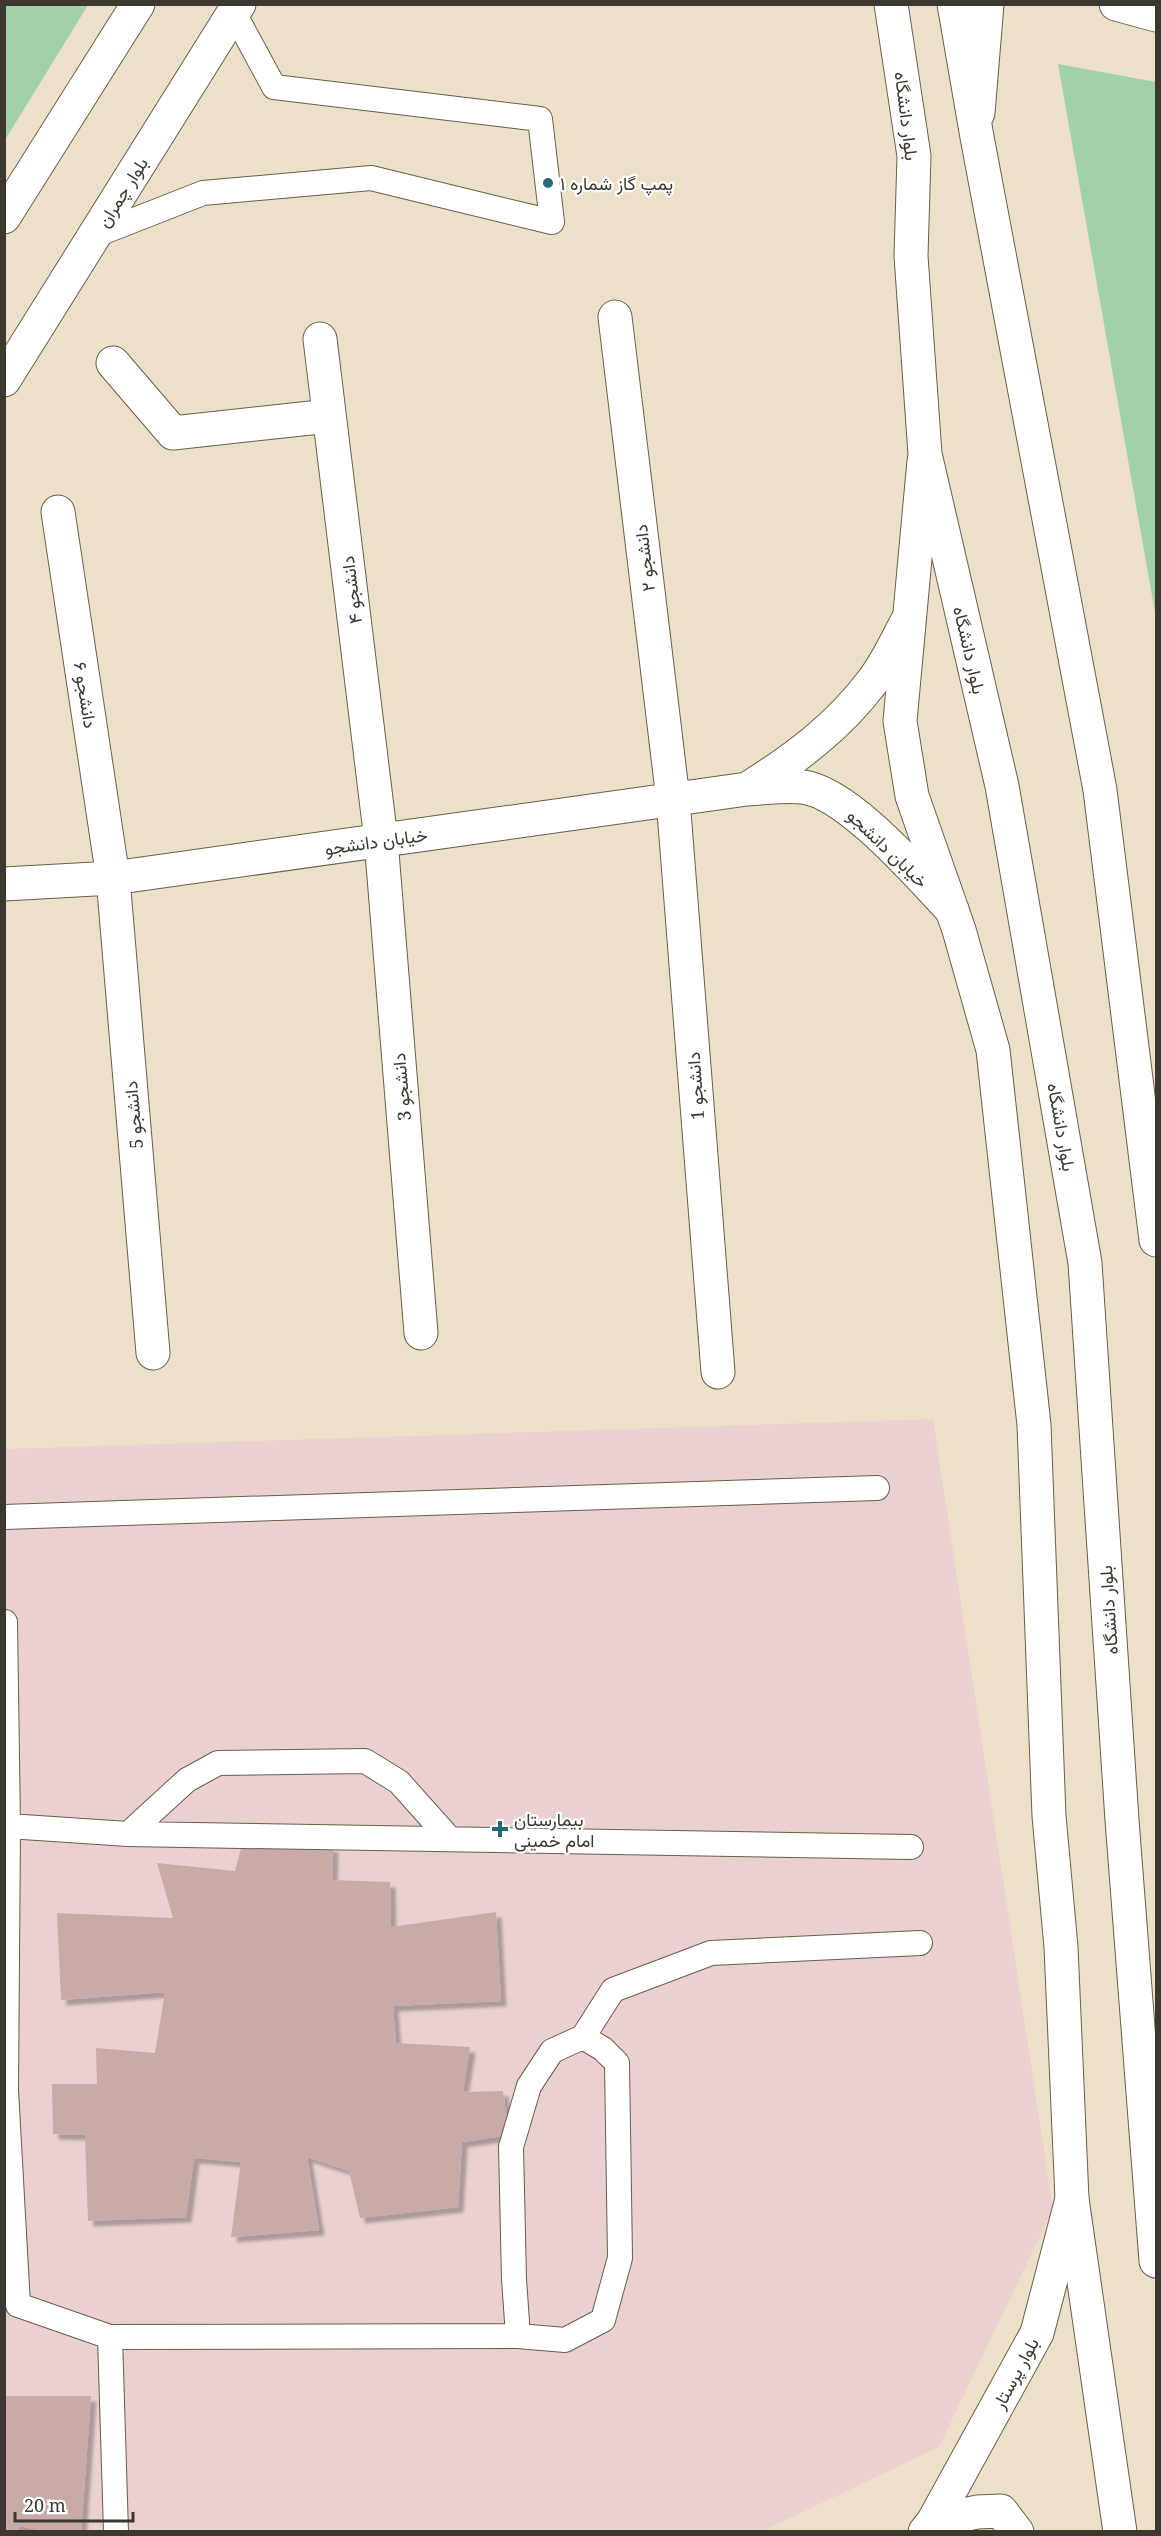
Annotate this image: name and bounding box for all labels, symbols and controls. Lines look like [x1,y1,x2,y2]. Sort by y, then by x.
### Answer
street label: بلوار دانشگاه [890,70,924,162]
street label: بلوار چمران [91,152,154,232]
place label: پمپ گاز شماره ۱ [560,171,673,196]
marker: پمپ گاز شماره ۱ [541,176,555,190]
street label: دانشجو ۲ [628,523,660,593]
street label: دانشجو ۴ [335,555,367,625]
street label: بلوار دانشگاه [948,604,992,696]
street label: دانشجو ۶ [69,660,103,730]
street label: خیابان دانشجو [842,803,934,893]
street label: خیابان دانشجو [323,822,429,860]
street label: دانشجو 1 [681,1051,709,1121]
street label: دانشجو 3 [386,1052,416,1122]
street label: دانشجو 5 [118,1080,148,1150]
street label: بلوار دانشگاه [1042,1081,1082,1173]
street label: بلوار دانشگاه [1093,1565,1123,1655]
place label: بیمارستان امام خمینی [514,1807,595,1853]
marker: بیمارستان امام خمینی [491,1820,509,1838]
street label: بلوار پرستار [986,2333,1045,2414]
scale bar [15,2485,134,2523]
text: 20 m [24,2493,66,2517]

